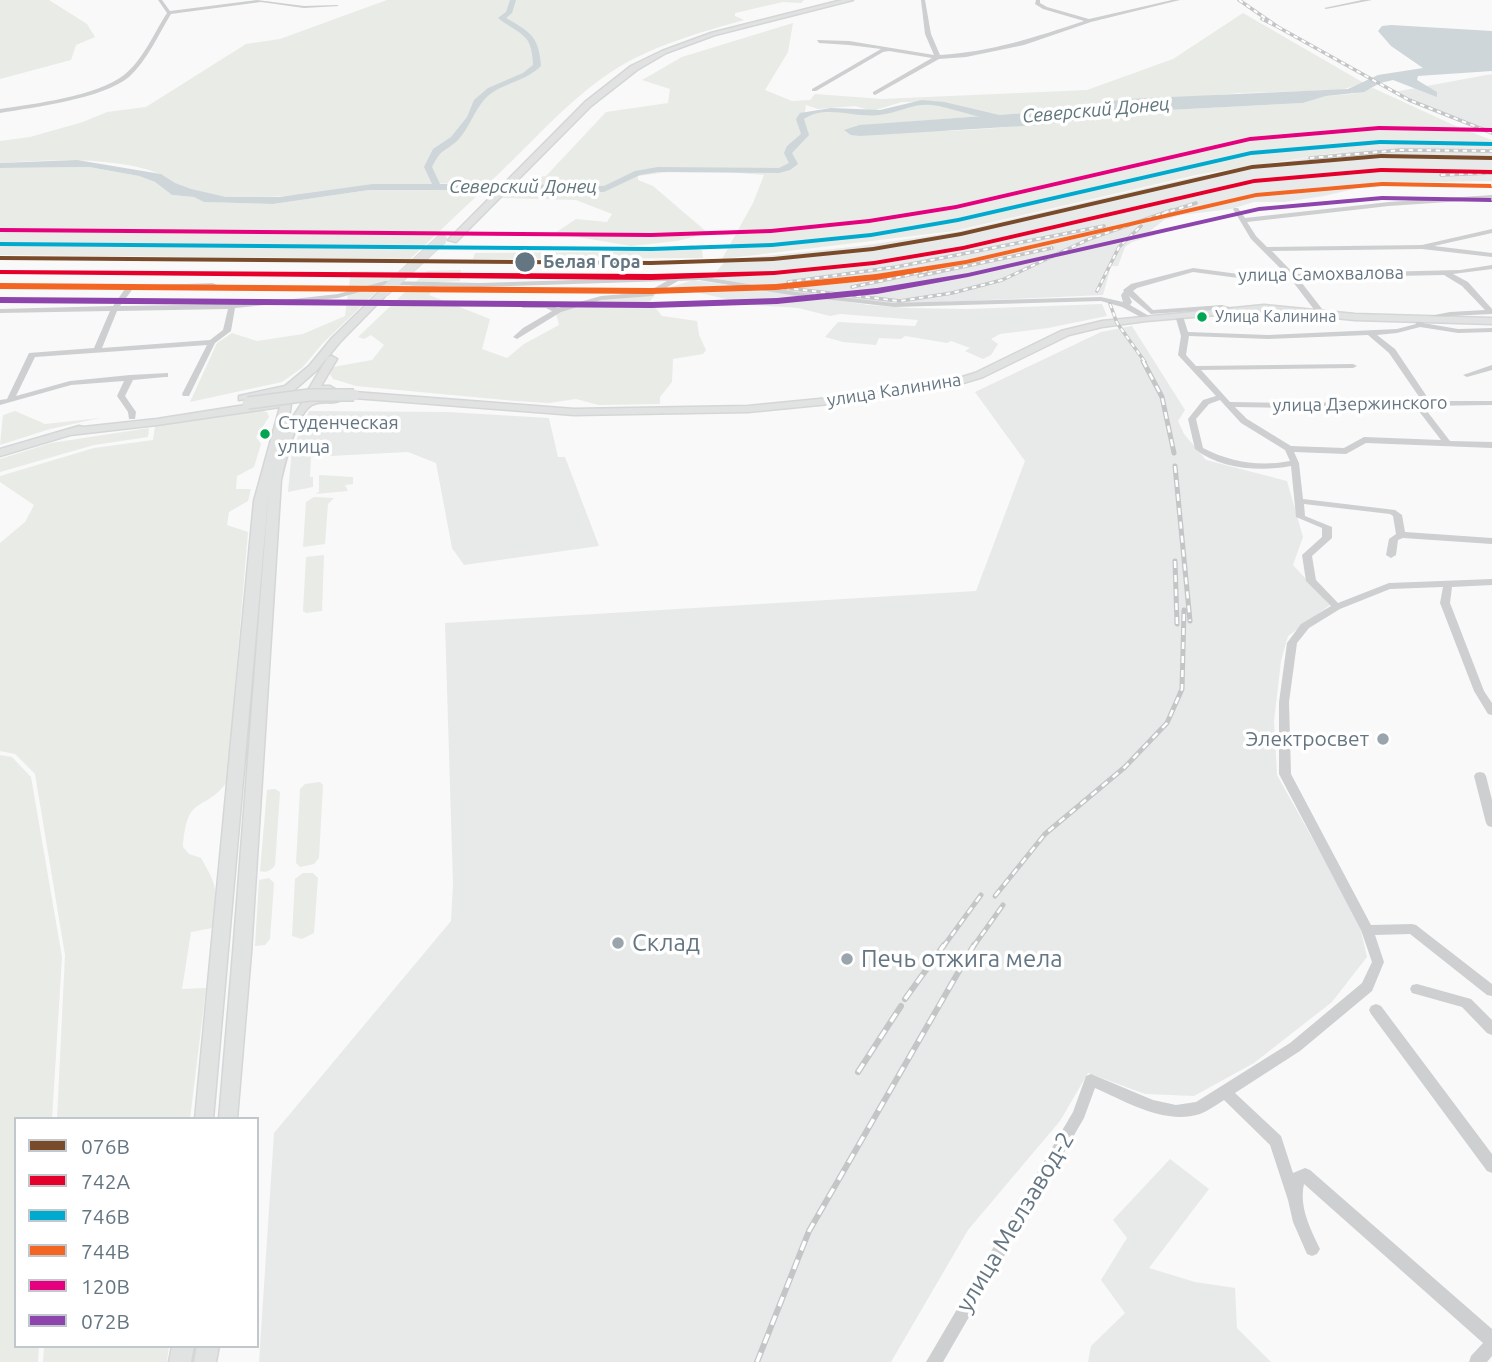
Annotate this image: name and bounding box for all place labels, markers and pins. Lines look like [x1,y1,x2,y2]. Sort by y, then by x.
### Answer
marker: Белая Гора [513,250,537,274]
place label: Белая Гора [543,251,641,273]
place label: Улица Калинина [1215,307,1336,327]
marker: Улица Калинина [1195,310,1209,324]
place label: Студенческая улица [278,412,399,456]
marker: Студенческая улица [258,427,272,441]
place label: Электросвет [1245,726,1369,752]
marker: Электросвет [1375,731,1391,747]
place label: Склад [632,929,700,957]
marker: Склад [610,935,626,951]
place label: Печь отжига мела [861,945,1063,973]
marker: Печь отжига мела [839,951,855,967]

